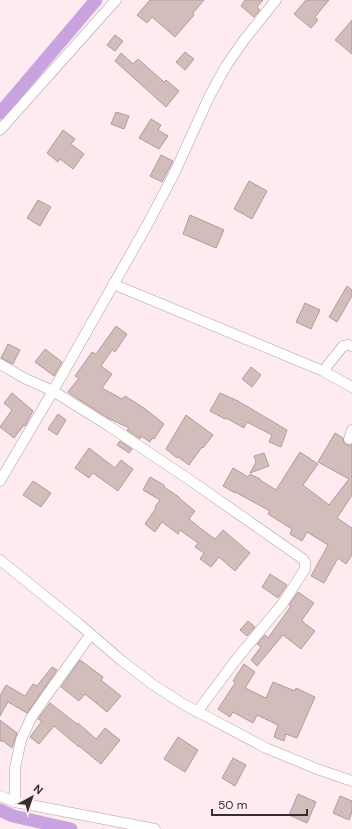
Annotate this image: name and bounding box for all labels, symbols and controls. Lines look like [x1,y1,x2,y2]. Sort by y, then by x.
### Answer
north arrow [12,777,52,817]
text: N [31,781,46,797]
scale bar [212,791,307,817]
text: 50 m [218,797,247,813]

